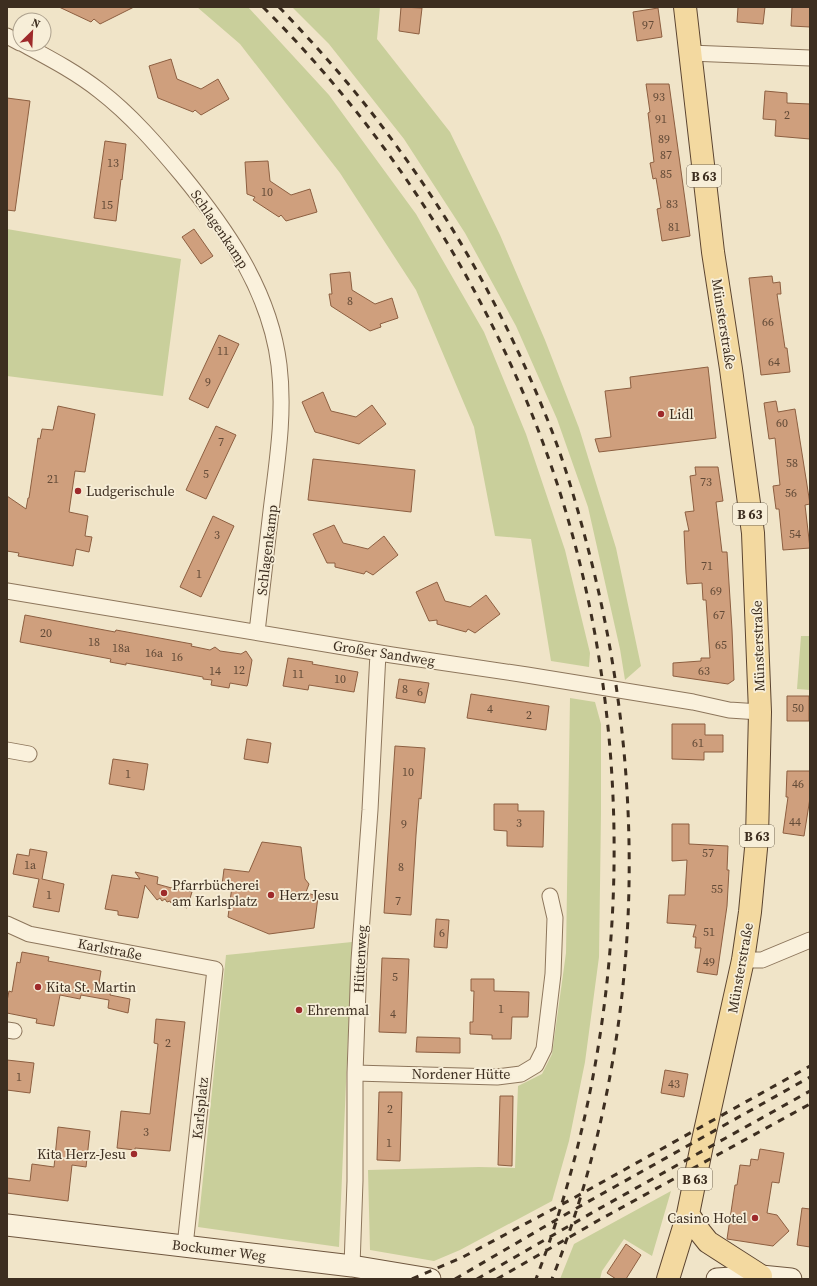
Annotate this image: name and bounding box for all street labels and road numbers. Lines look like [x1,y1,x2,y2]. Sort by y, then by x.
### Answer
road number: B 63 [687,165,721,187]
street label: Schlagenkamp [186,186,254,272]
street label: Münsterstraße [707,277,741,371]
street label: Schlagenkamp [252,503,282,597]
road number: B 63 [733,503,767,525]
street label: Münsterstraße [746,600,770,692]
street label: Großer Sandweg [332,635,436,671]
road number: B 63 [740,825,774,847]
street label: Münsterstraße [722,921,758,1015]
street label: Hüttenweg [348,924,372,994]
street label: Karlstraße [76,933,144,965]
street label: Nordener Hütte [412,1064,510,1084]
street label: Karlsplatz [187,1075,213,1140]
road number: B 63 [678,1168,712,1190]
street label: Bockumer Weg [171,1234,267,1266]

